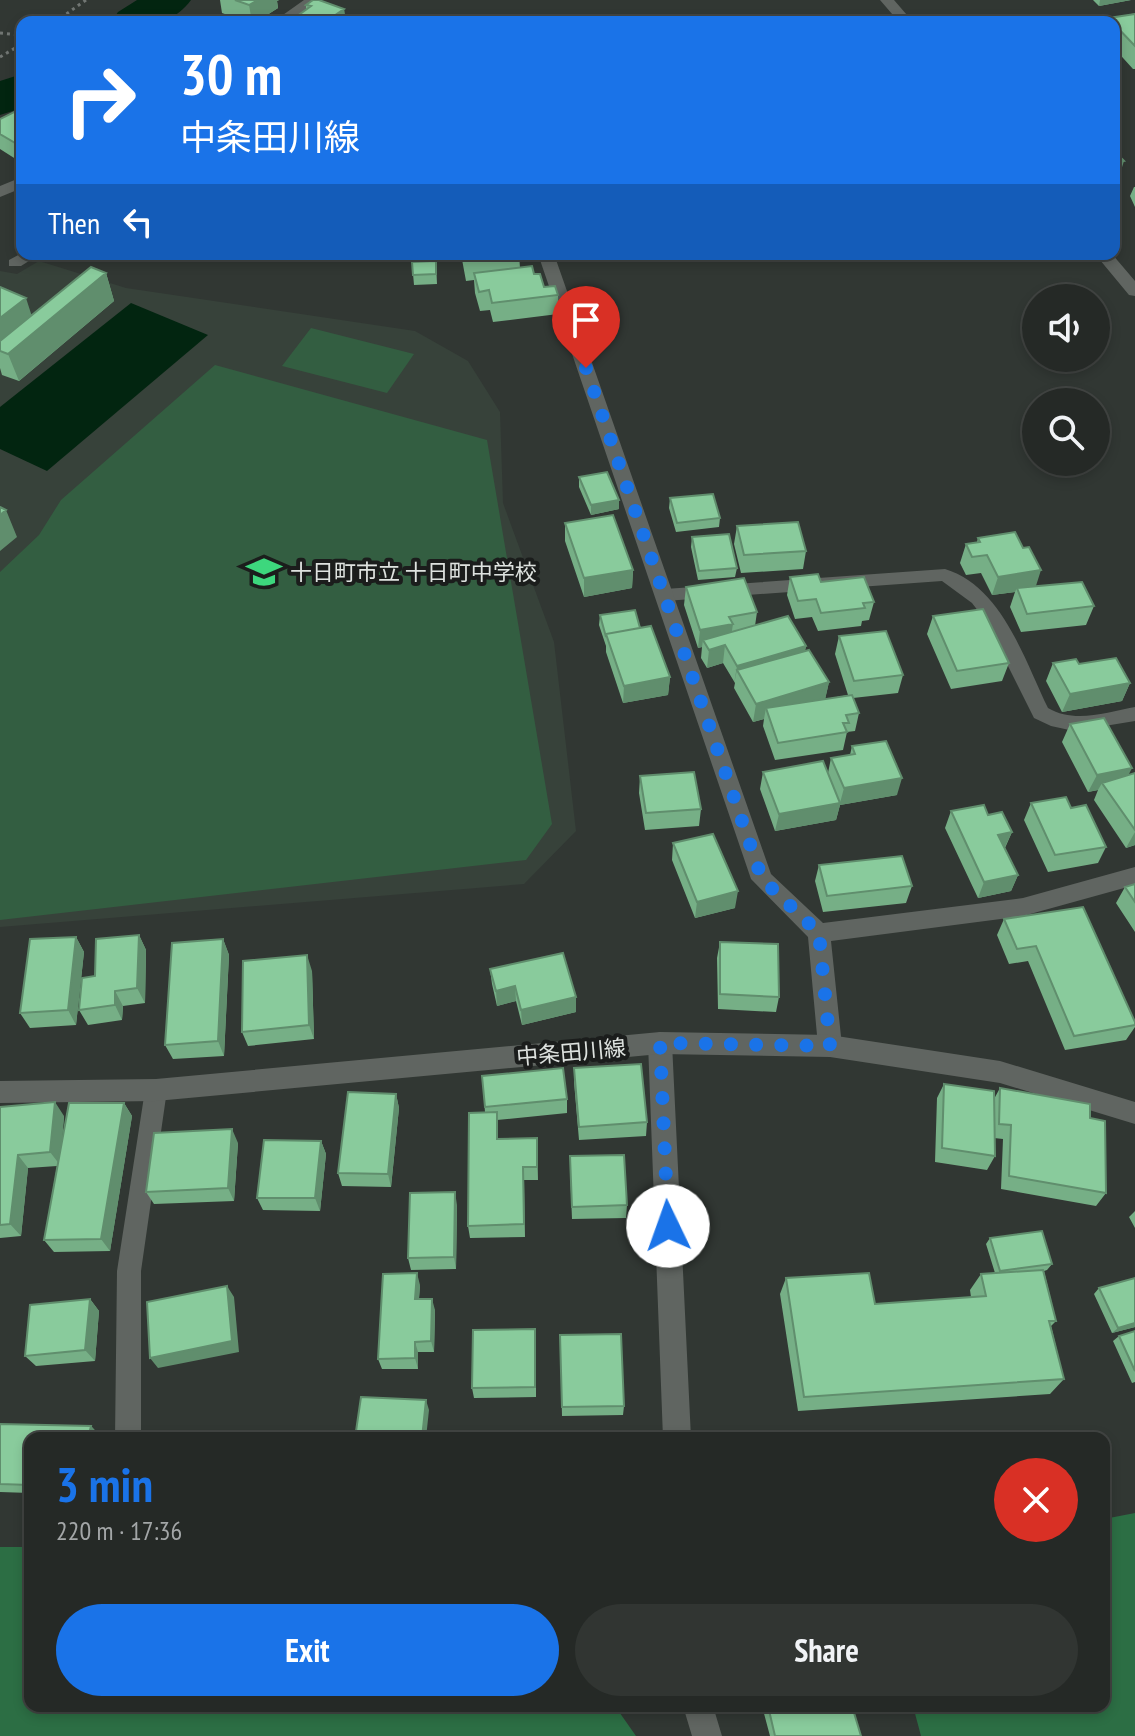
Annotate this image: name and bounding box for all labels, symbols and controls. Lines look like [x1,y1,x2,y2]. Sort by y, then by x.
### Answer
text: 30 m [180,38,282,110]
icon: right [48,48,152,152]
text: 中条田川線 [180,113,360,160]
icon: left [116,200,160,244]
text: Then [48,203,100,242]
map controls [1022,284,1110,476]
button: sound [1022,284,1110,372]
pin [552,286,620,368]
icon: arrive [564,298,608,342]
button: search [1022,388,1110,476]
school or university icon: 十日町市立 十日町中学校 [245,553,283,591]
place label: 十日町市立 十日町中学校 [290,558,537,586]
street label: 中条田川線 [515,1033,627,1071]
position arrow [626,1184,710,1268]
text: 3 min [56,1453,153,1515]
button: close [994,1458,1078,1542]
text: 220 m · 17:36 [56,1514,182,1547]
button: Exit [56,1604,559,1696]
button: Share [575,1604,1078,1696]

